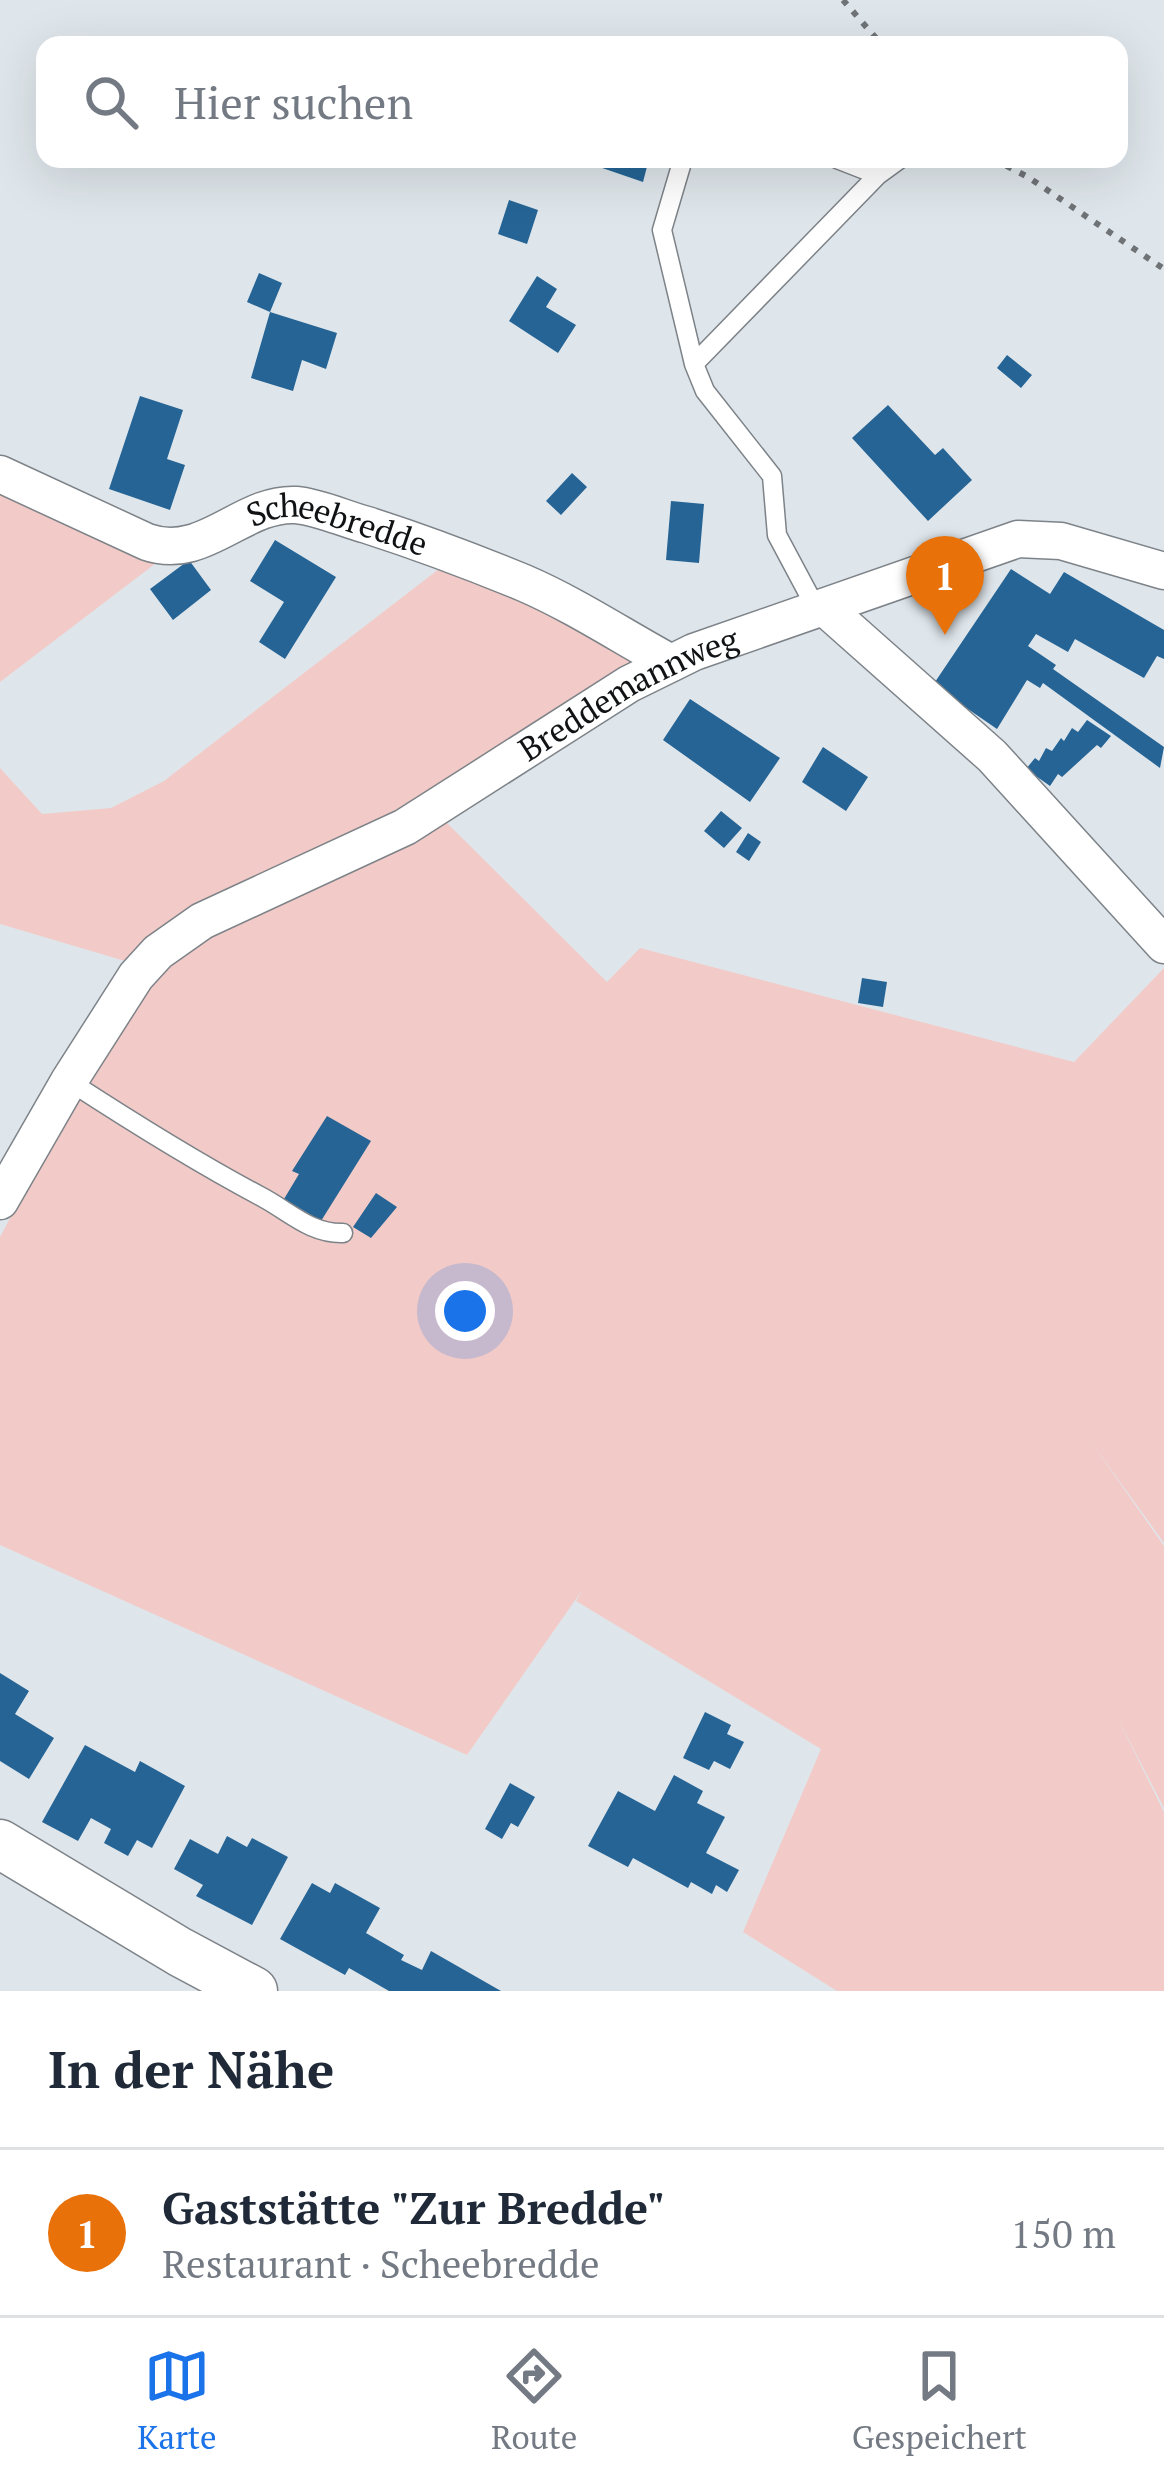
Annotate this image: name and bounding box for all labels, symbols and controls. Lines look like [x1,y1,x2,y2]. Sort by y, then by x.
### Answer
search box [36,36,1128,168]
icon: search [78,69,144,135]
text: Hier suchen [174,72,413,132]
street label: Scheebredde [240,483,434,565]
pin: 1 [906,536,984,635]
street label: Breddemannweg [510,616,744,770]
your location [435,1281,495,1341]
text: In der Nähe [48,2035,334,2103]
text: Gaststätte "Zur Bredde" [162,2177,665,2237]
text: 1 [76,2207,98,2259]
text: 150 m [1011,2207,1116,2259]
text: Restaurant · Scheebredde [162,2237,600,2289]
tab: Karte [137,2343,217,2458]
tab: Route [491,2343,577,2458]
tab: Gespeichert [852,2343,1027,2458]

